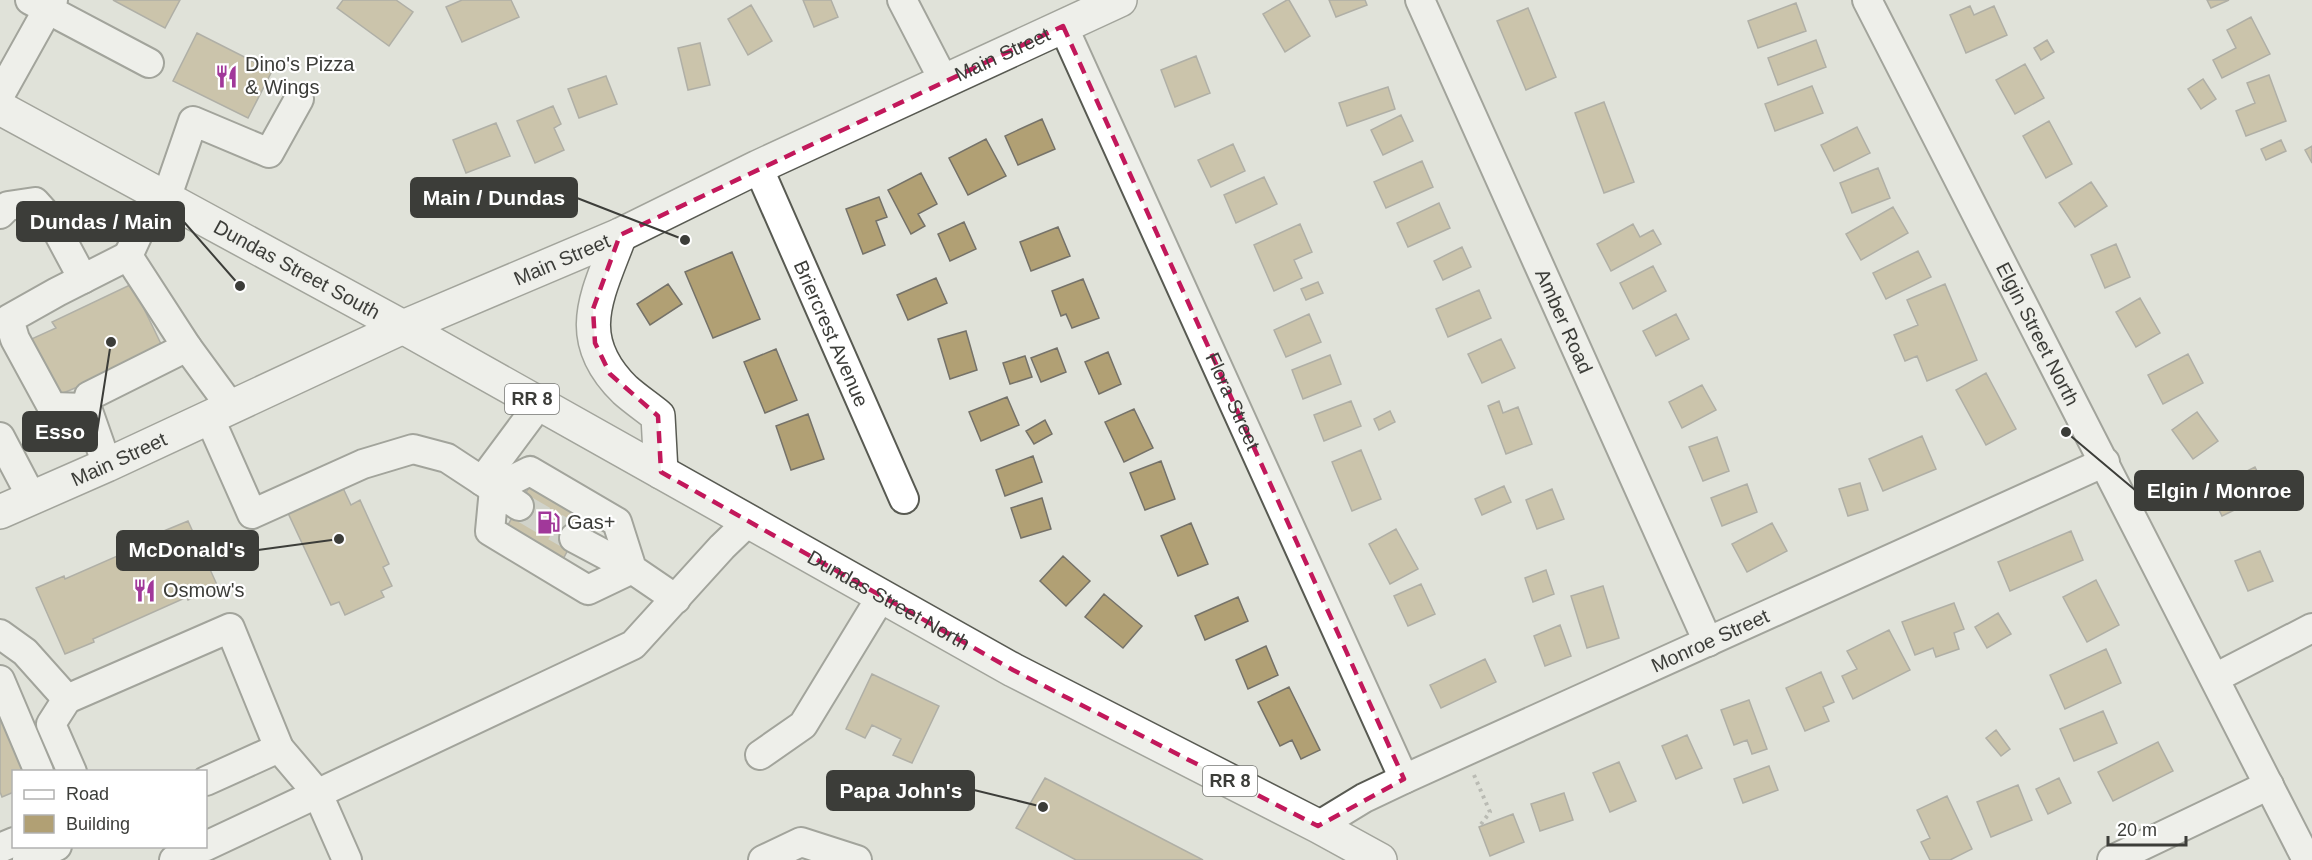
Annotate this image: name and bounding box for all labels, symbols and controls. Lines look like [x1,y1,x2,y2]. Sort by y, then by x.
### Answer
street label: Main Street [951,23,1054,86]
place label: Dino's Pizza & Wings [245,53,355,98]
restaurant icon: Dino's Pizza & Wings [214,63,240,89]
callout: Main / Dundas [411,178,577,217]
text: Main / Dundas [423,186,565,209]
callout: Dundas / Main [17,202,184,241]
text: Dundas / Main [30,210,172,233]
street label: Dundas Street South [210,215,384,323]
street label: Main Street [510,229,614,290]
street label: Briercrest Avenue [789,257,873,410]
street label: Elgin Street North [1992,259,2084,409]
street label: Amber Road [1531,265,1597,377]
street label: Flora Street [1201,349,1265,454]
road number: RR 8 [505,384,559,414]
callout: Esso [23,412,97,451]
text: Esso [35,420,85,443]
street label: Main Street [68,428,170,490]
callout: Elgin / Monroe [2135,471,2303,510]
text: Elgin / Monroe [2147,479,2291,502]
fuel station icon: Gas+ [536,509,562,535]
place label: Gas+ [567,511,615,533]
callout: McDonald's [117,531,258,570]
text: McDonald's [128,538,246,561]
street label: Dundas Street North [804,546,974,654]
restaurant icon: Osmow's [132,577,158,603]
place label: Osmow's [163,579,245,601]
street label: Monroe Street [1648,604,1773,677]
road number: RR 8 [1203,766,1257,796]
legend [12,770,207,848]
callout: Papa John's [827,771,974,810]
text: Papa John's [840,779,962,802]
text: Road [66,784,109,804]
scale bar [2108,809,2186,847]
text: Building [66,814,130,834]
text: 20 m [2117,820,2157,840]

